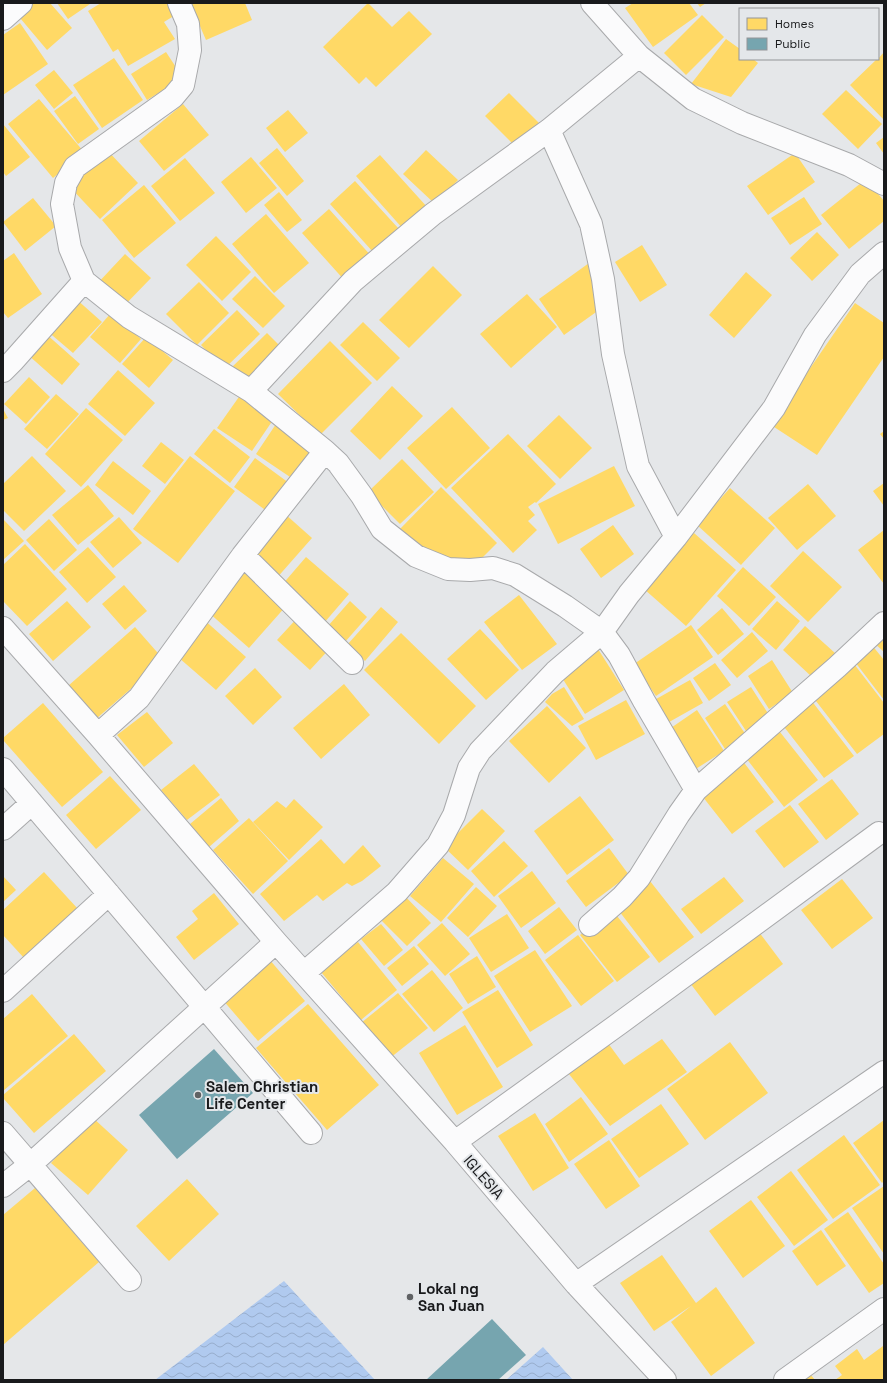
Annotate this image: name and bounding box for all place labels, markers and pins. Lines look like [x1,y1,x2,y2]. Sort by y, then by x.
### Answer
place label: Salem Christian Life Center [206,1077,318,1113]
marker: Salem Christian Life Center [193,1090,203,1100]
place label: Lokal ng San Juan [418,1279,485,1315]
marker: Lokal ng San Juan [405,1292,415,1302]

